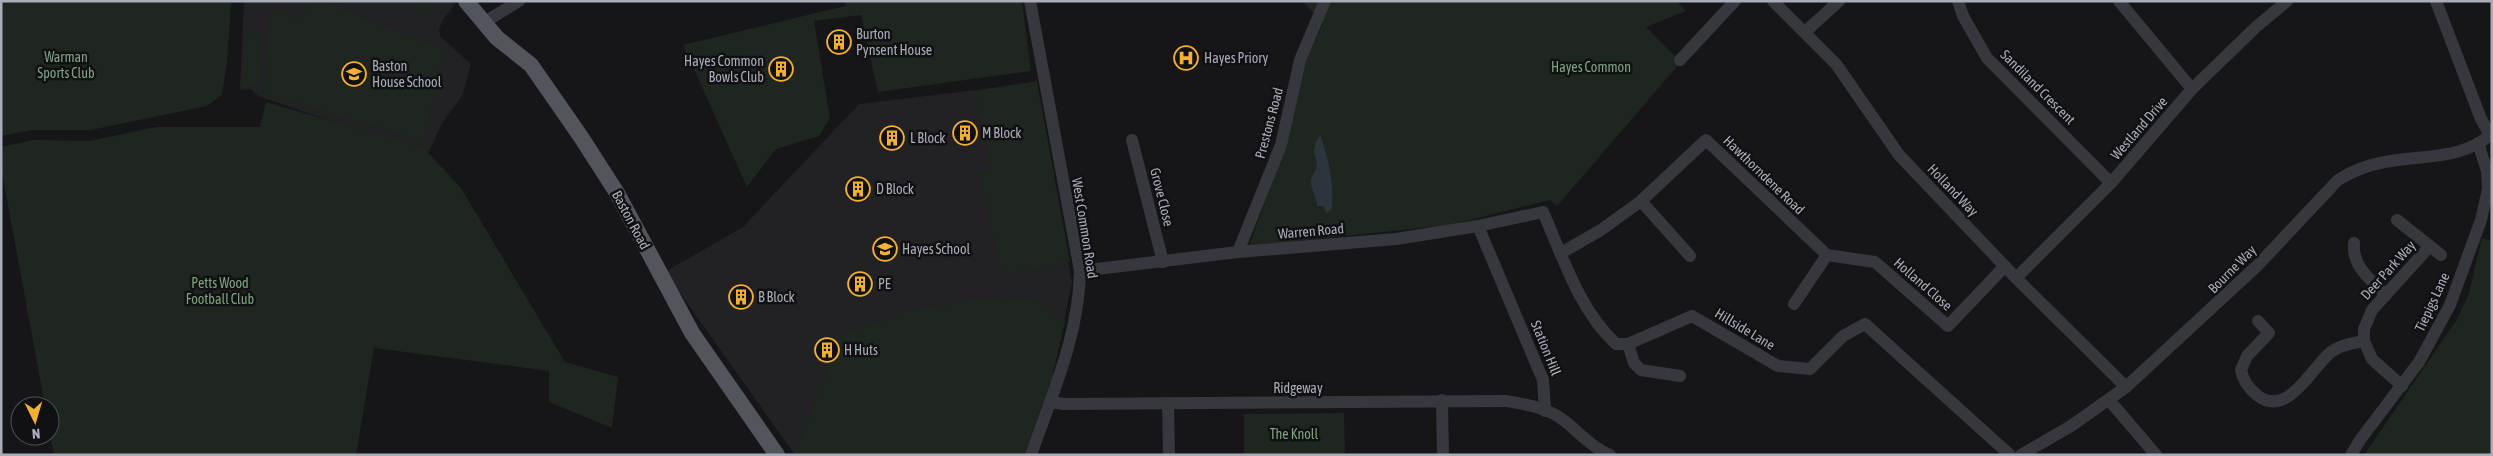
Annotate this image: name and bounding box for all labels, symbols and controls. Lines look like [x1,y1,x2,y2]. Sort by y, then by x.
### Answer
place label: Burton Pynsent House [856,26,932,58]
building icon: Burton Pynsent House [826,29,852,55]
hospital icon: Hayes Priory [1173,45,1199,71]
street label: Sandiland Crescent [1997,46,2079,128]
park label: Warman Sports Club [37,49,95,81]
place label: Hayes Priory [1204,50,1268,66]
place label: Hayes Common Bowls Club [684,53,764,85]
building icon: Hayes Common Bowls Club [768,56,794,82]
place label: Baston House School [372,58,442,90]
park label: Hayes Common [1551,59,1631,75]
school or university icon: Baston House School [341,61,367,87]
street label: Prestons Road [1252,86,1286,160]
street label: Westland Drive [2107,93,2171,163]
building icon: M Block [952,120,978,146]
building icon: L Block [879,125,905,151]
place label: M Block [982,125,1021,141]
place label: L Block [910,130,945,146]
street label: Hawthorndene Road [1720,132,1808,218]
street label: Holland Way [1924,161,1982,219]
street label: Grove Close [1147,166,1177,228]
building icon: D Block [845,176,871,202]
street label: West Common Road [1069,176,1101,280]
place label: D Block [876,181,914,197]
street label: Baston Road [609,188,653,252]
street label: Warren Road [1277,220,1345,242]
school or university icon: Hayes School [872,236,898,262]
street label: Deer Park Way [2357,237,2419,303]
place label: Hayes School [902,241,970,257]
street label: Bourne Way [2205,242,2259,296]
street label: Holland Close [1891,254,1955,314]
street label: Tiepigs Lane [2411,270,2453,334]
building icon: PE [847,271,873,297]
park label: Petts Wood Football Club [186,275,255,307]
place label: PE [878,276,891,292]
building icon: B Block [728,284,754,310]
place label: B Block [758,289,795,305]
street label: Hillside Lane [1712,305,1778,353]
street label: Station Hill [1528,318,1564,378]
building icon: H Huts [814,337,840,363]
place label: H Huts [844,342,878,358]
street label: Ridgeway [1273,380,1323,396]
north arrow [10,396,60,446]
text: N [31,426,41,442]
park label: The Knoll [1270,426,1319,442]

